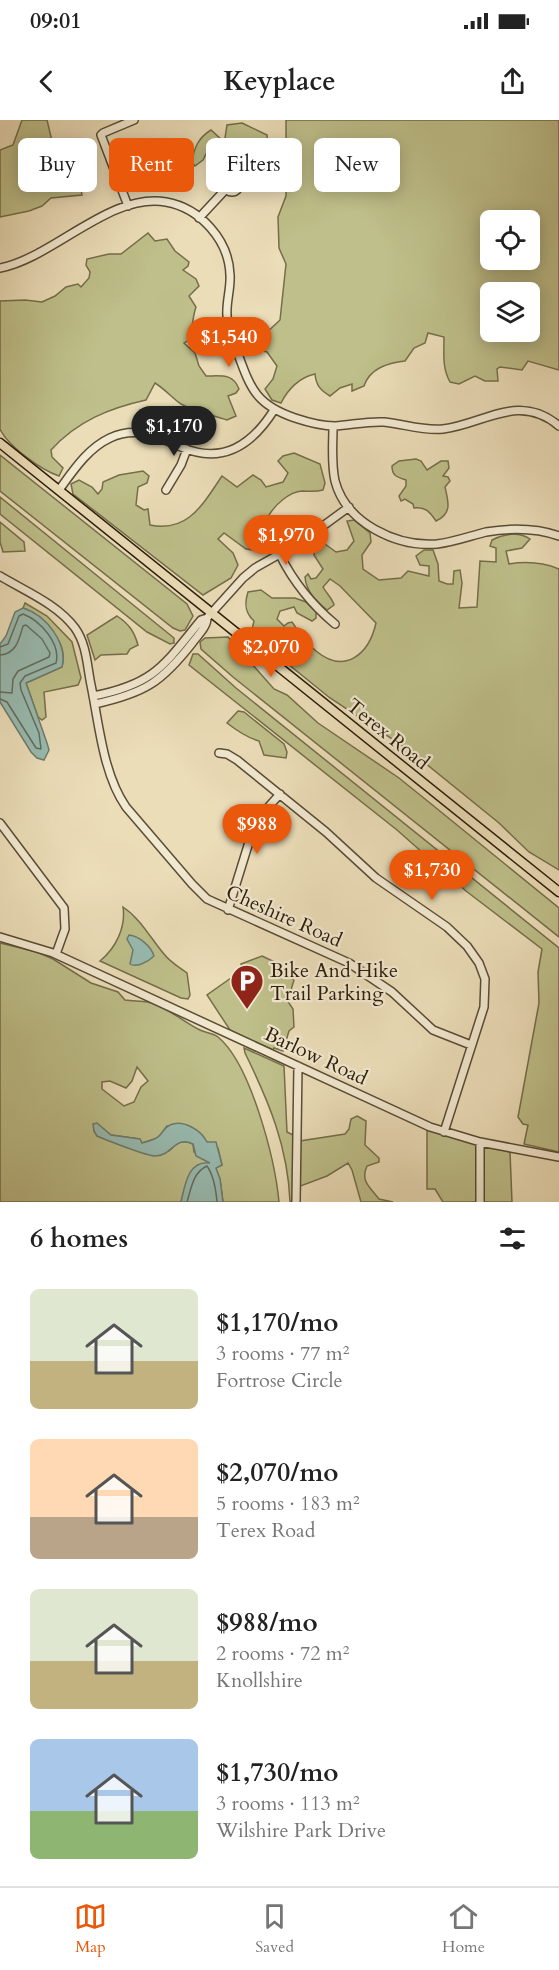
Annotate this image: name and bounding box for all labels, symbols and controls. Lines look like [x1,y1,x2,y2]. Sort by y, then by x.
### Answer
text: 09:01 [30,6,81,36]
text: Keyplace [223,63,336,100]
icon: back [30,65,63,98]
icon: share [496,65,529,98]
chip: Buy [18,138,97,192]
chip: Rent [109,138,194,192]
chip: Filters [206,138,302,192]
chip: New [314,138,400,192]
map controls [480,210,540,342]
button: locate [480,210,540,270]
button: layers [480,282,540,342]
pin: $1,540 [180,317,278,368]
text: $1,540 [200,323,258,350]
pin: $1,170 [125,406,223,457]
text: $1,170 [145,412,203,439]
pin: $1,970 [237,515,335,566]
text: $1,970 [257,521,315,548]
pin: $2,070 [222,627,320,678]
text: $2,070 [242,633,300,660]
street label: Terex Road [341,692,435,776]
pin: $988 [221,804,293,855]
text: $988 [237,810,277,837]
pin: $1,730 [383,850,481,901]
text: $1,730 [403,856,461,883]
street label: Cheshire Road [222,878,347,954]
place label: Bike And Hike Trail Parking [270,957,398,1007]
parking icon: Bike And Hike Trail Parking [229,963,265,1010]
street label: Barlow Road [260,1020,372,1092]
text: 6 homes [30,1221,128,1256]
icon: filters [496,1222,529,1255]
text: $1,170/mo [216,1305,339,1340]
icon: home [78,1313,150,1385]
text: 3 rooms · 77 m² [216,1340,349,1367]
text: Fortrose Circle [216,1367,343,1394]
text: $2,070/mo [216,1455,339,1490]
icon: home [78,1463,150,1535]
text: 5 rooms · 183 m² [216,1490,360,1517]
text: Terex Road [216,1517,315,1544]
text: $988/mo [216,1605,318,1640]
icon: home [78,1613,150,1685]
text: 2 rooms · 72 m² [216,1640,349,1667]
text: Knollshire [216,1667,303,1694]
text: $1,730/mo [216,1755,339,1790]
icon: home [78,1763,150,1835]
text: 3 rooms · 113 m² [216,1790,360,1817]
text: Wilshire Park Drive [216,1817,386,1844]
tab: Map [74,1900,107,1958]
tab: Saved [255,1900,294,1958]
tab: Home [442,1900,485,1958]

